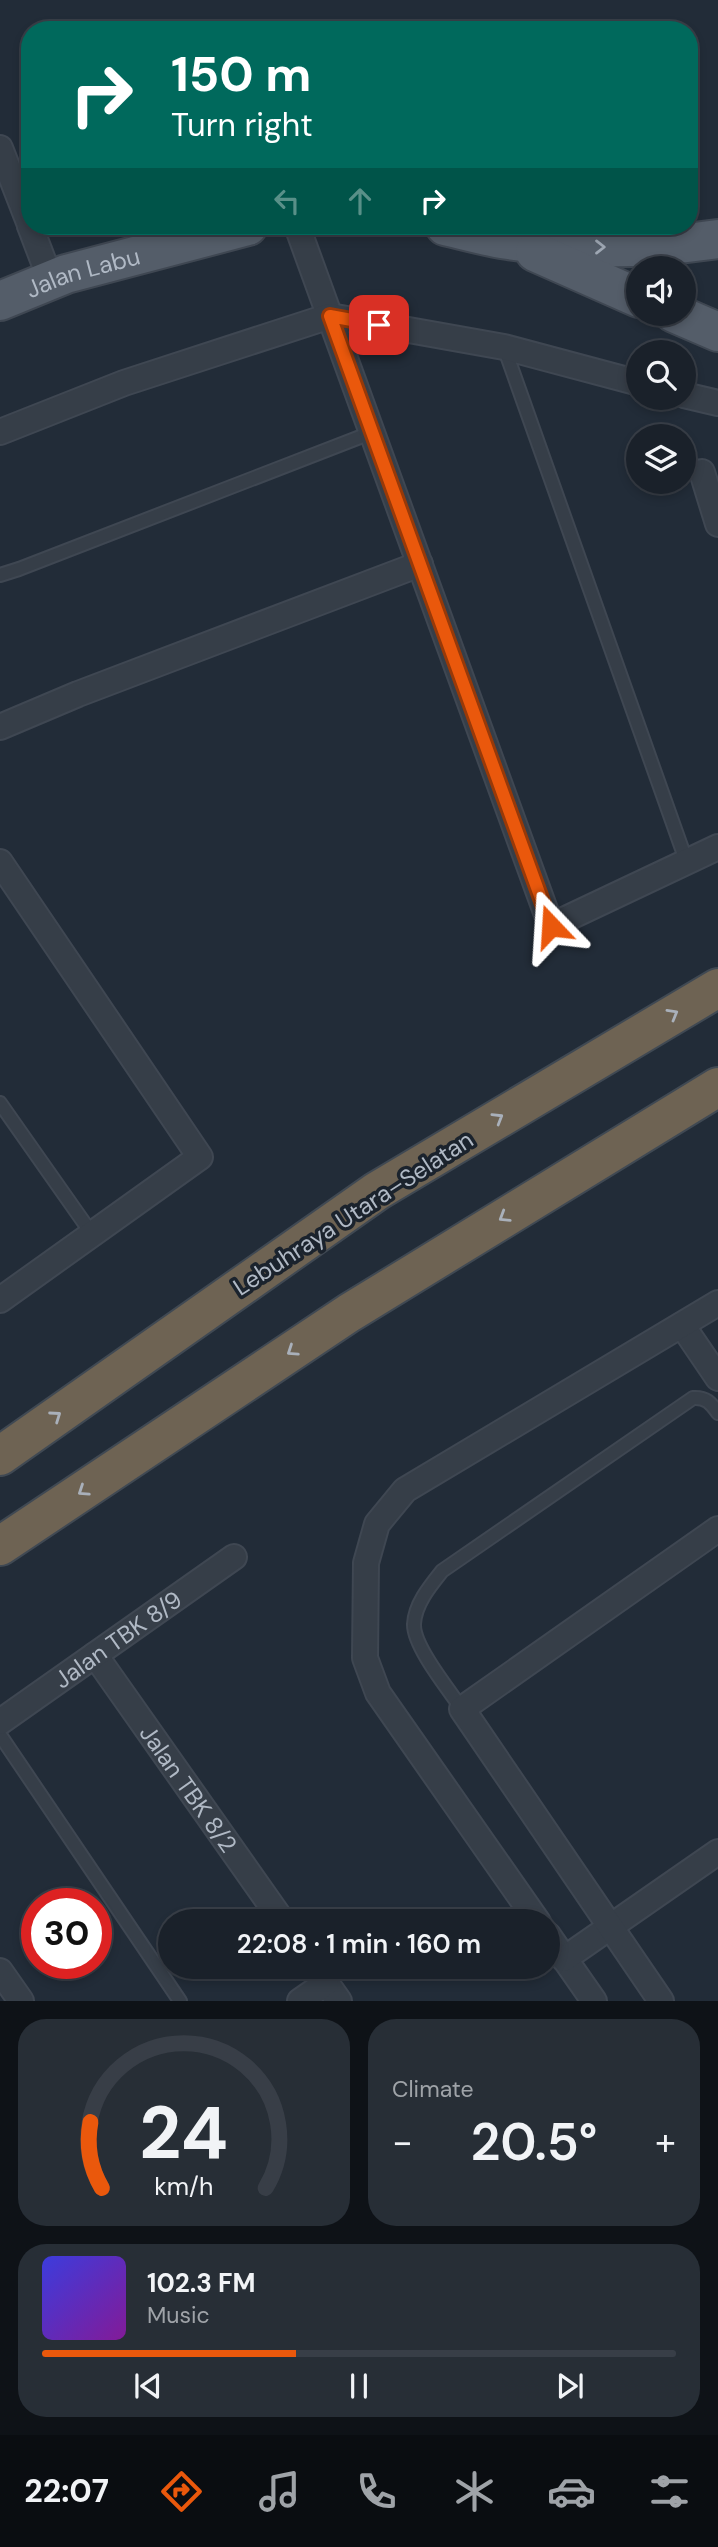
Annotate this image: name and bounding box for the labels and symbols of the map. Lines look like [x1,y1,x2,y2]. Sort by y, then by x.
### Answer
one-way arrow [595,239,606,255]
street label: Jalan Labu [21,240,143,304]
pin [349,295,409,355]
position arrow [514,889,588,963]
one-way arrow [666,1009,679,1022]
one-way arrow [491,1113,504,1126]
street label: Lebuhraya Utara–Selatan [227,1124,479,1302]
one-way arrow [498,1208,511,1221]
one-way arrow [287,1343,300,1355]
one-way arrow [48,1412,61,1424]
one-way arrow [77,1483,90,1496]
street label: Jalan TBK 8/9 [48,1583,188,1695]
street label: Jalan TBK 8/2 [133,1718,244,1858]
speed limit sign: 30 [21,1888,112,1979]

